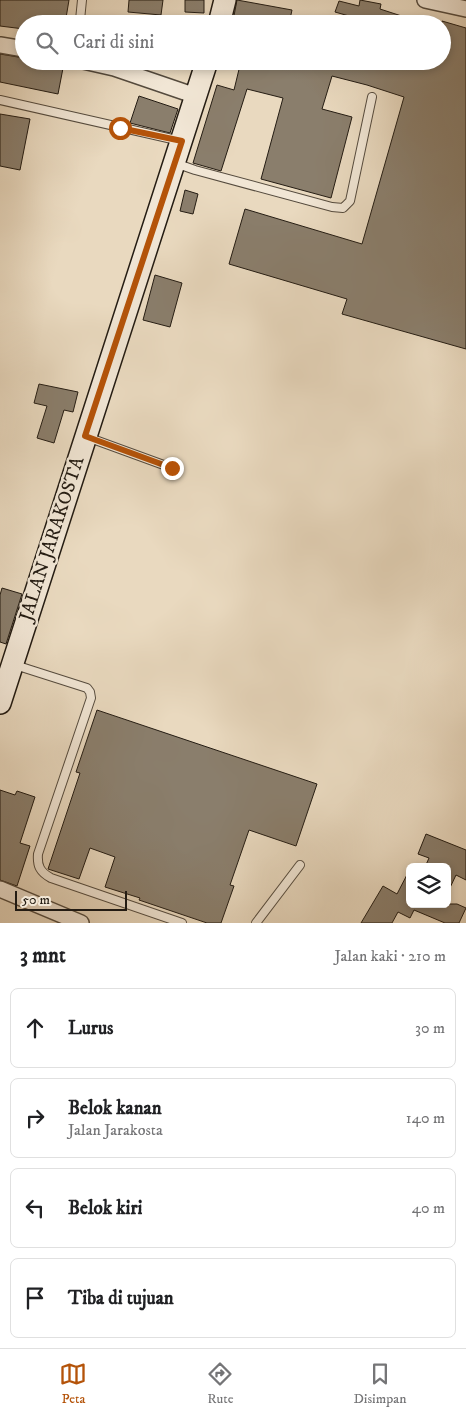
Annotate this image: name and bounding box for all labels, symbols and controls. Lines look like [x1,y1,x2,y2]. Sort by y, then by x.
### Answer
search box [15,15,451,70]
icon: search [33,29,61,57]
text: Cari di sini [73,31,154,54]
route start [109,117,132,140]
street label: JALAN JARAKOSTA [14,453,90,626]
route end [161,457,184,480]
map controls [406,863,451,908]
button: layers [406,863,451,908]
scale bar [15,888,128,911]
text: 50 m [22,891,50,909]
text: 3 mnt [20,943,66,969]
text: Jalan kaki · 210 m [335,946,446,966]
icon: ahead [21,1014,49,1042]
text: Lurus [68,1017,113,1040]
text: 30 m [415,1018,445,1038]
text: Belok kanan [68,1097,162,1120]
icon: right [21,1104,49,1132]
text: 140 m [406,1108,445,1128]
text: Jalan Jarakosta [68,1120,163,1140]
icon: left [21,1194,49,1222]
text: Belok kiri [68,1197,142,1220]
text: 40 m [412,1198,445,1218]
icon: arrive [21,1284,49,1312]
text: Tiba di tujuan [68,1287,174,1310]
tab: Peta [59,1360,87,1408]
tab: Rute [206,1360,234,1408]
tab: Disimpan [353,1360,407,1408]

